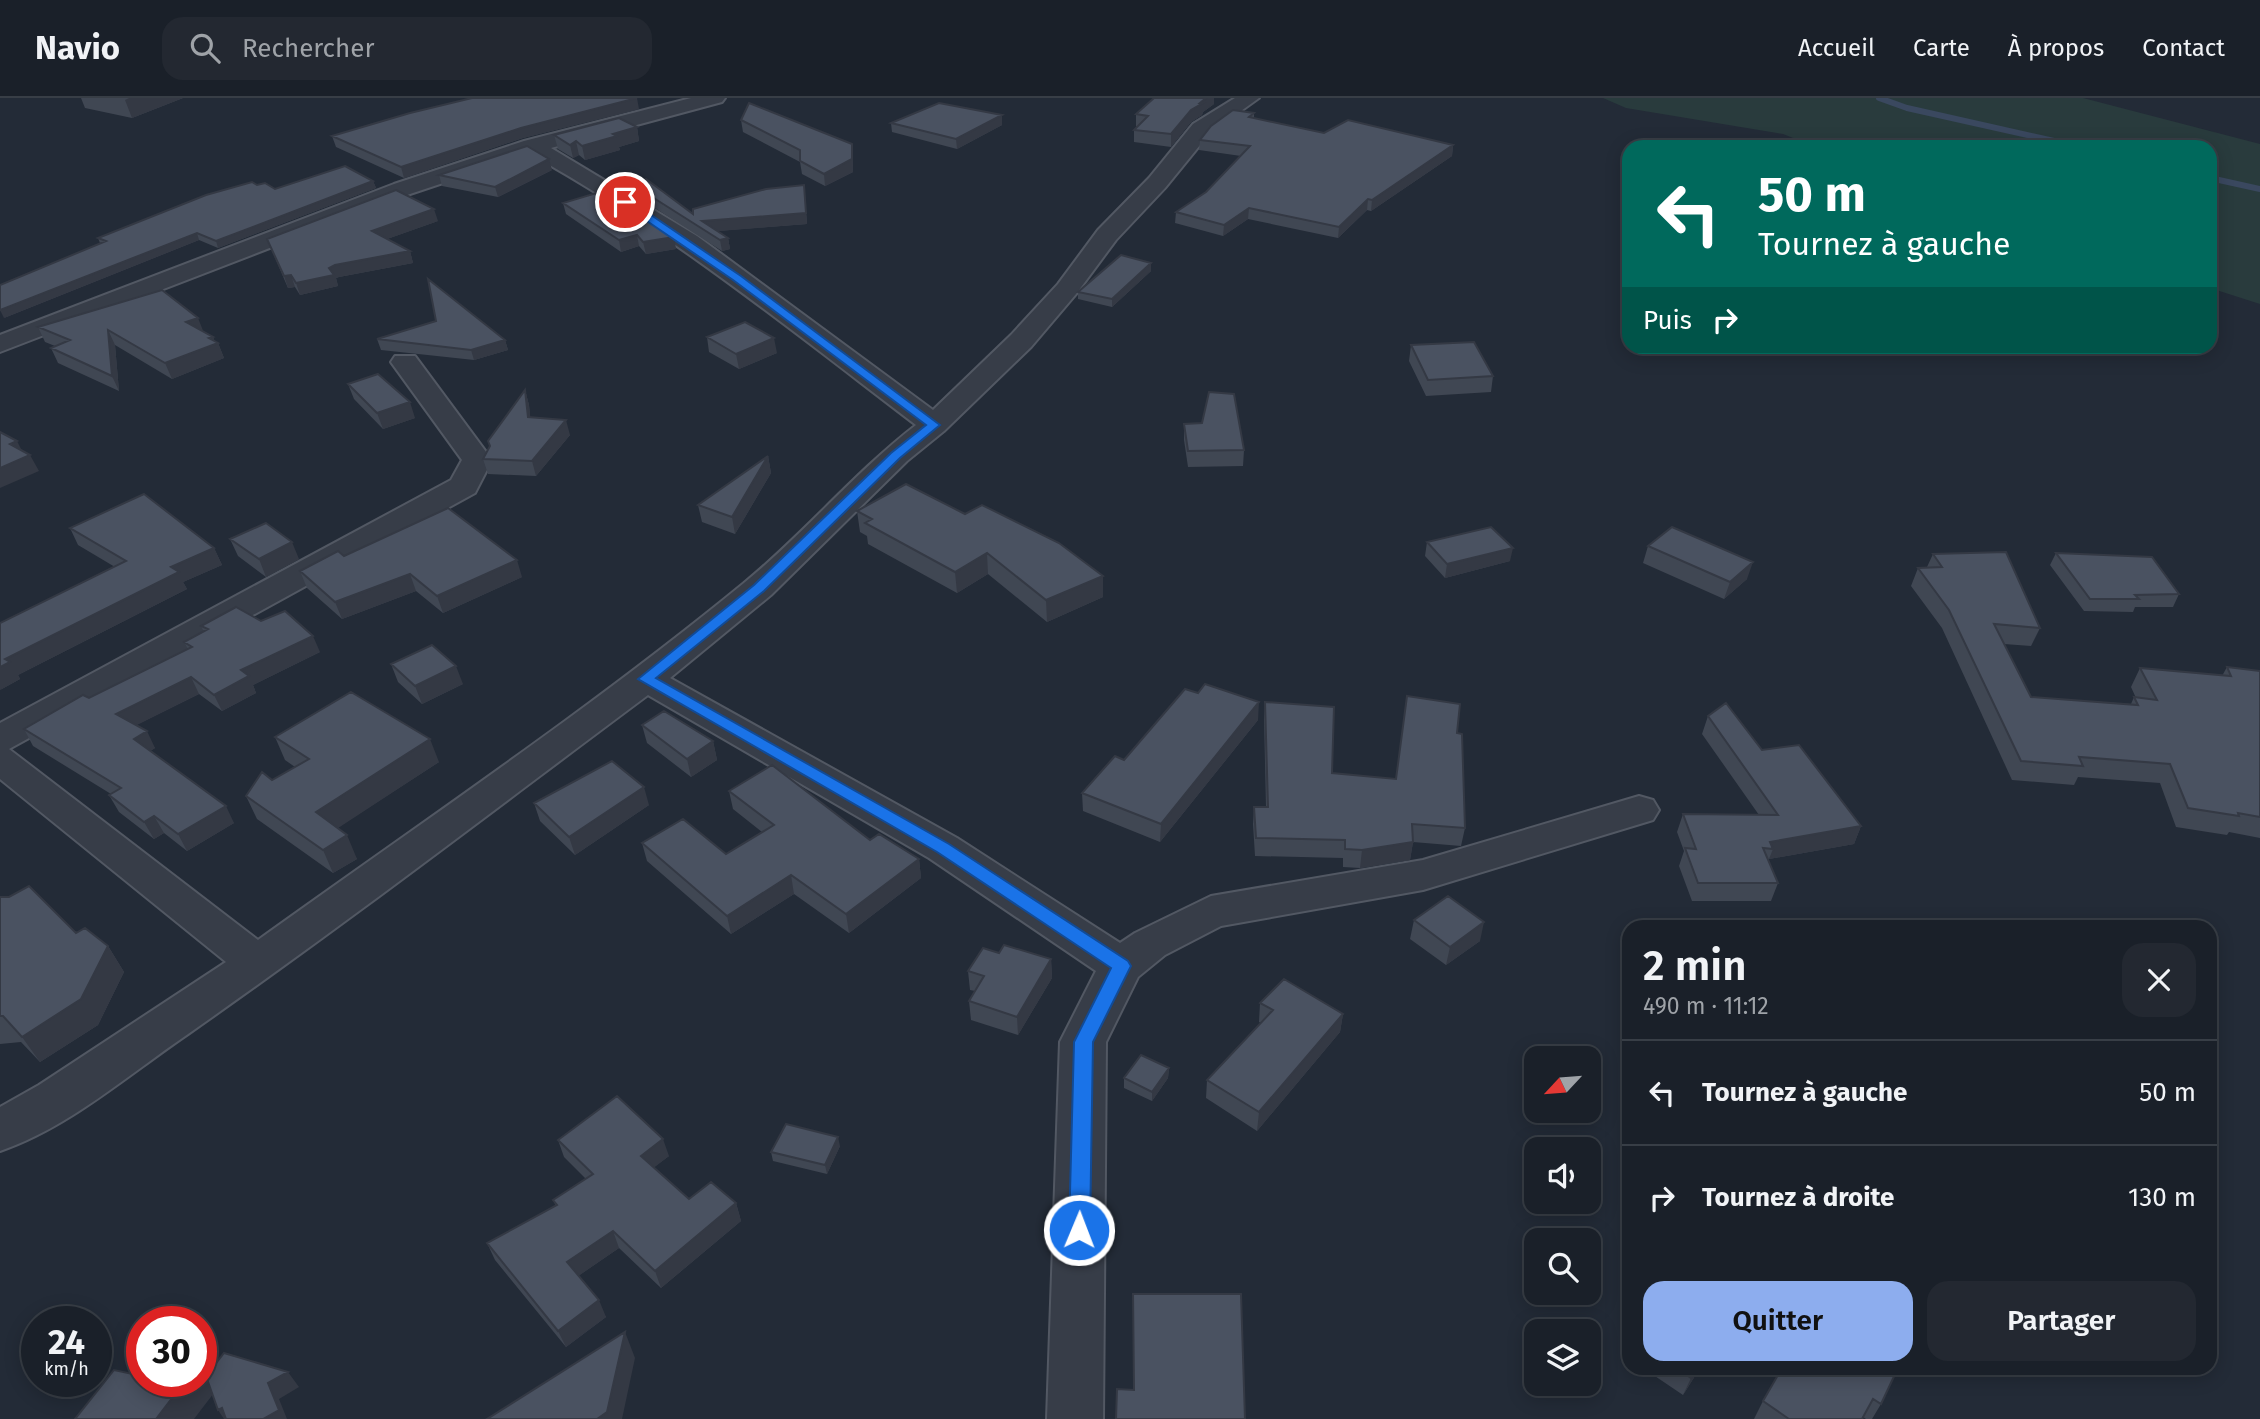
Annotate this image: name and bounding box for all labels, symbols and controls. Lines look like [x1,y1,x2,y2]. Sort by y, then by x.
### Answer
search box [162,17,652,80]
text: Navio [35,28,120,68]
icon: search [186,29,224,67]
text: Rechercher [242,33,374,64]
text: Accueil [1798,34,1875,62]
text: Carte [1913,34,1970,62]
text: À propos [2008,34,2104,62]
text: Contact [2142,34,2225,62]
text: 50 m [1758,165,1866,224]
icon: left [1643,168,1734,259]
pin [595,172,655,232]
icon: arrive [606,183,644,221]
text: Tournez à gauche [1758,225,2010,263]
icon: right [1706,301,1744,339]
text: Puis [1643,305,1692,336]
text: 2 min [1643,941,1747,991]
button: close [2122,943,2196,1017]
text: 490 m · 11:12 [1643,992,1769,1020]
north arrow [1524,1046,1601,1124]
map controls [1524,1046,1601,1396]
icon: left [1643,1074,1681,1112]
text: Tournez à gauche [1702,1077,1907,1108]
text: 50 m [2139,1077,2196,1108]
button: sound [1524,1137,1601,1214]
icon: right [1643,1179,1681,1217]
text: Tournez à droite [1702,1182,1894,1213]
text: 130 m [2128,1182,2196,1213]
position arrow [1042,1193,1116,1267]
button: search [1524,1228,1601,1305]
button: Quitter [1643,1281,1913,1361]
button: Partager [1927,1281,2196,1361]
speed limit sign: 30 [126,1306,217,1397]
button: layers [1524,1319,1601,1396]
text: 24 [48,1321,85,1363]
text: km/h [44,1358,89,1380]

